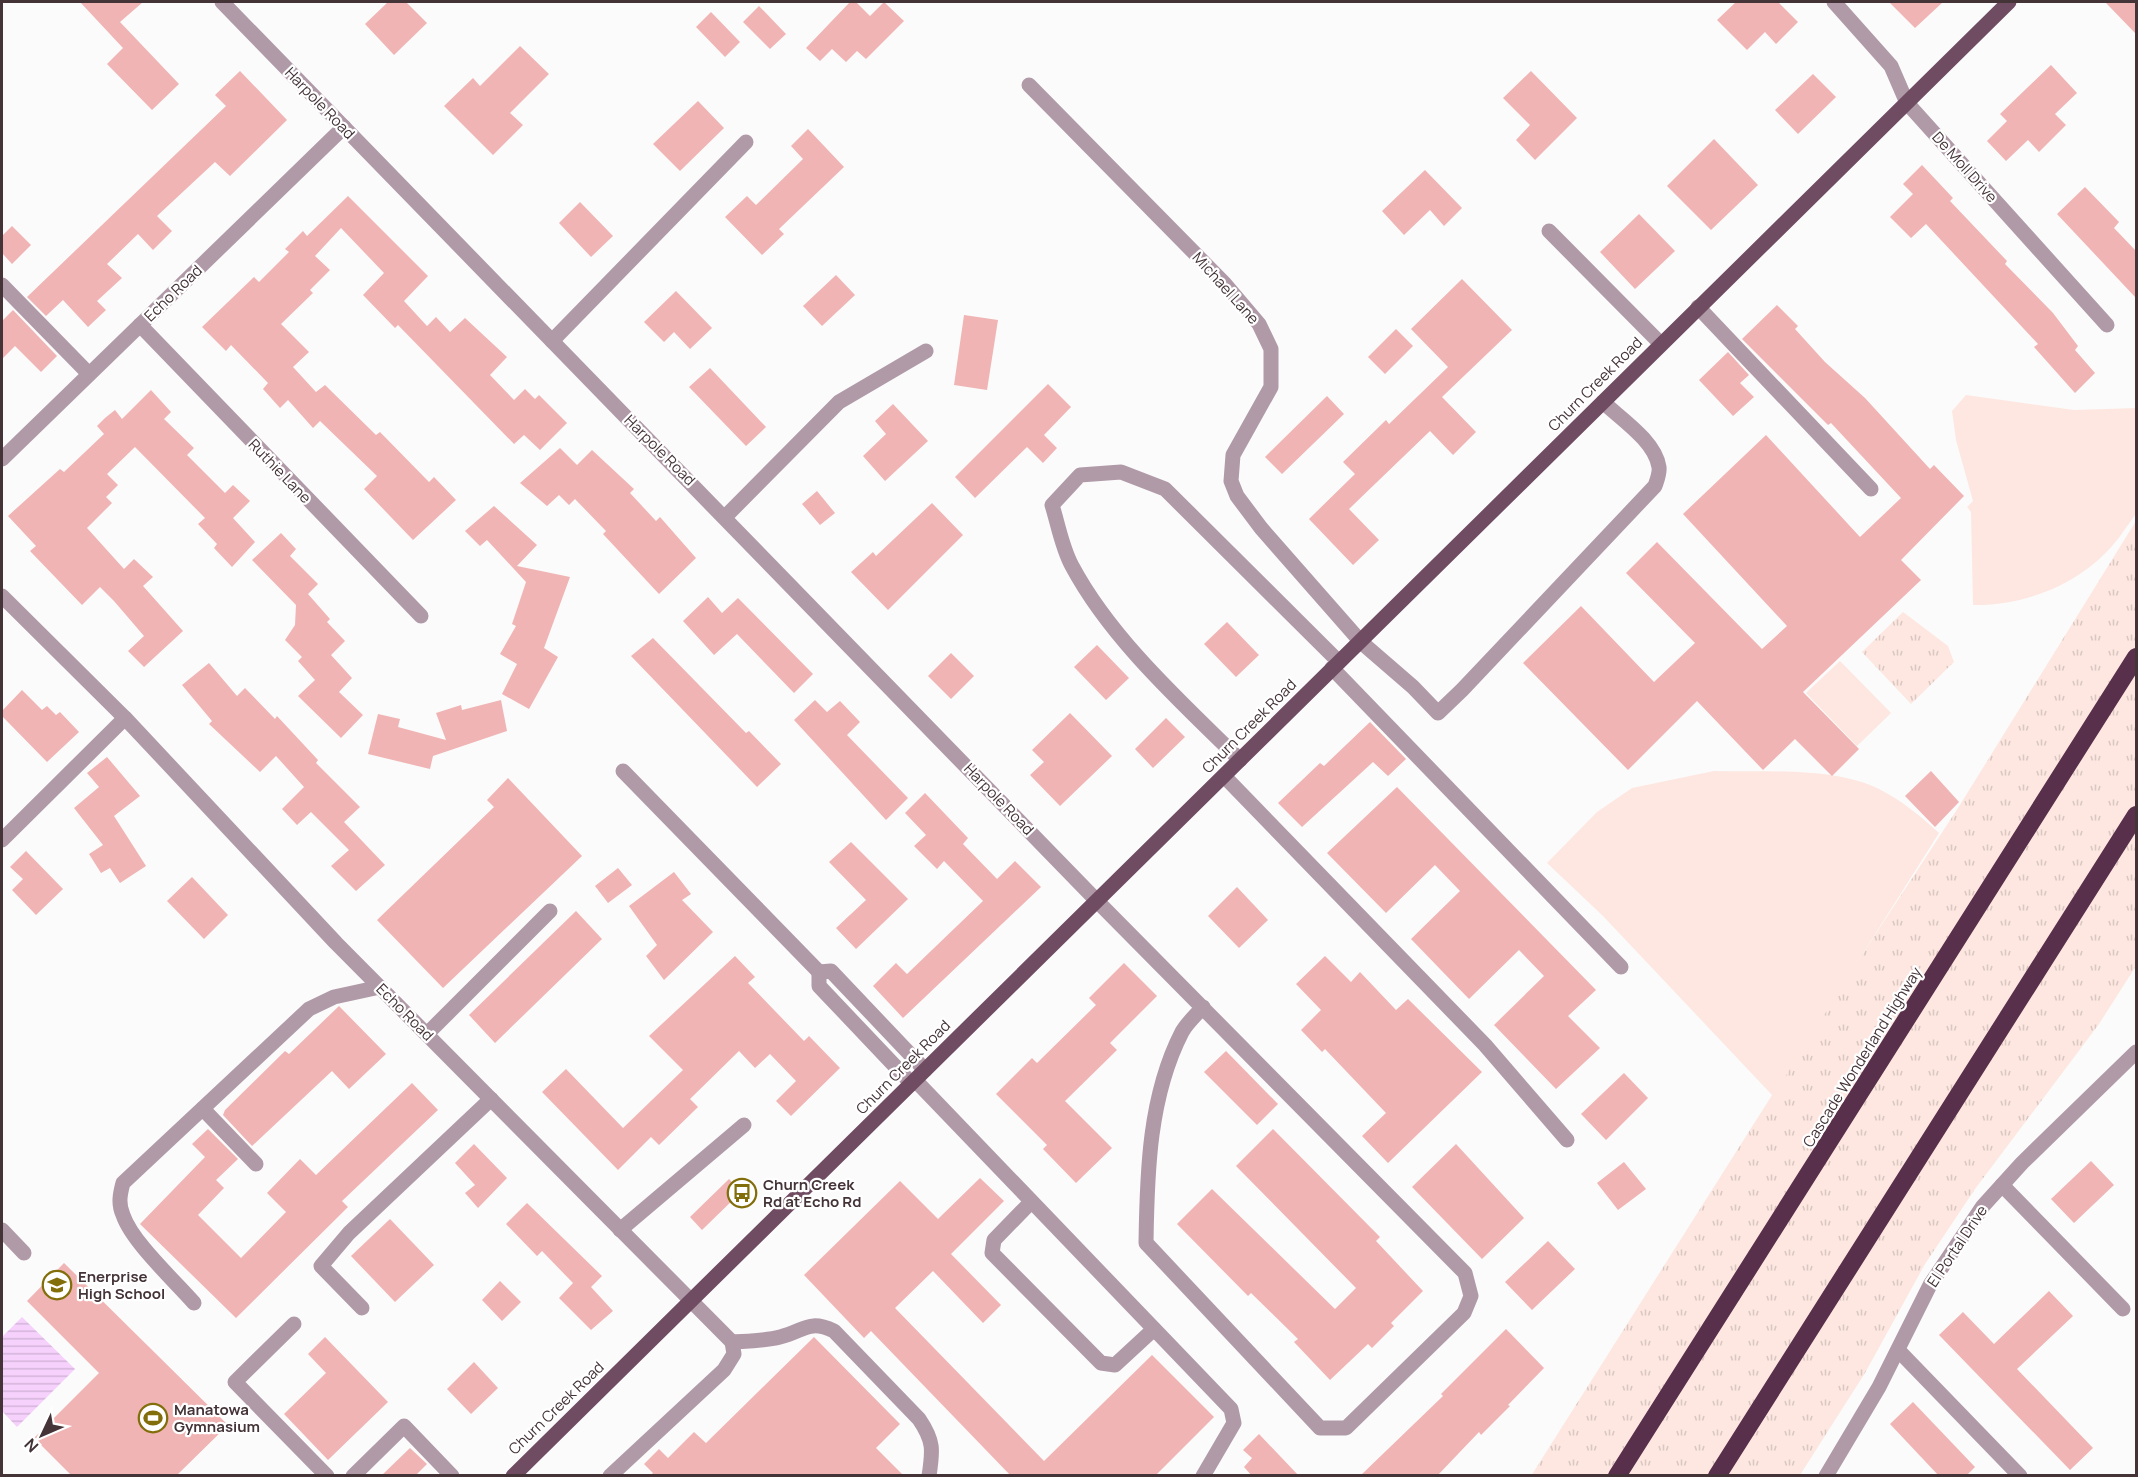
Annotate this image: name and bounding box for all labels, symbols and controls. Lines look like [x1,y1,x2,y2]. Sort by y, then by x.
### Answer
street label: Harpole Road [280,62,360,144]
street label: De Moll Drive [1928,127,2003,207]
street label: Michael Lane [1188,247,1264,329]
street label: Echo Road [139,260,207,326]
street label: Churn Creek Road [1543,332,1647,436]
street label: Harpole Road [620,410,700,490]
street label: Ruthie Lane [244,434,316,508]
street label: Churn Creek Road [1197,674,1301,778]
street label: Harpole Road [959,758,1039,840]
street label: Cascade Wonderland Highway [1798,963,1926,1151]
street label: Echo Road [372,979,438,1045]
street label: Churn Creek Road [851,1015,955,1119]
place label: Churn Creek Rd at Echo Rd [763,1174,862,1212]
bus stop icon: Churn Creek Rd at Echo Rd [726,1177,758,1209]
street label: El Portal Drive [1922,1201,1992,1291]
place label: Enerprise High School [78,1266,165,1304]
school or university icon: Enerprise High School [41,1269,73,1301]
street label: Churn Creek Road [504,1357,608,1459]
place label: Manatowa Gymnasium [174,1399,260,1437]
sports icon: Manatowa Gymnasium [137,1402,169,1434]
north arrow [12,1405,72,1465]
text: N [19,1434,43,1457]

